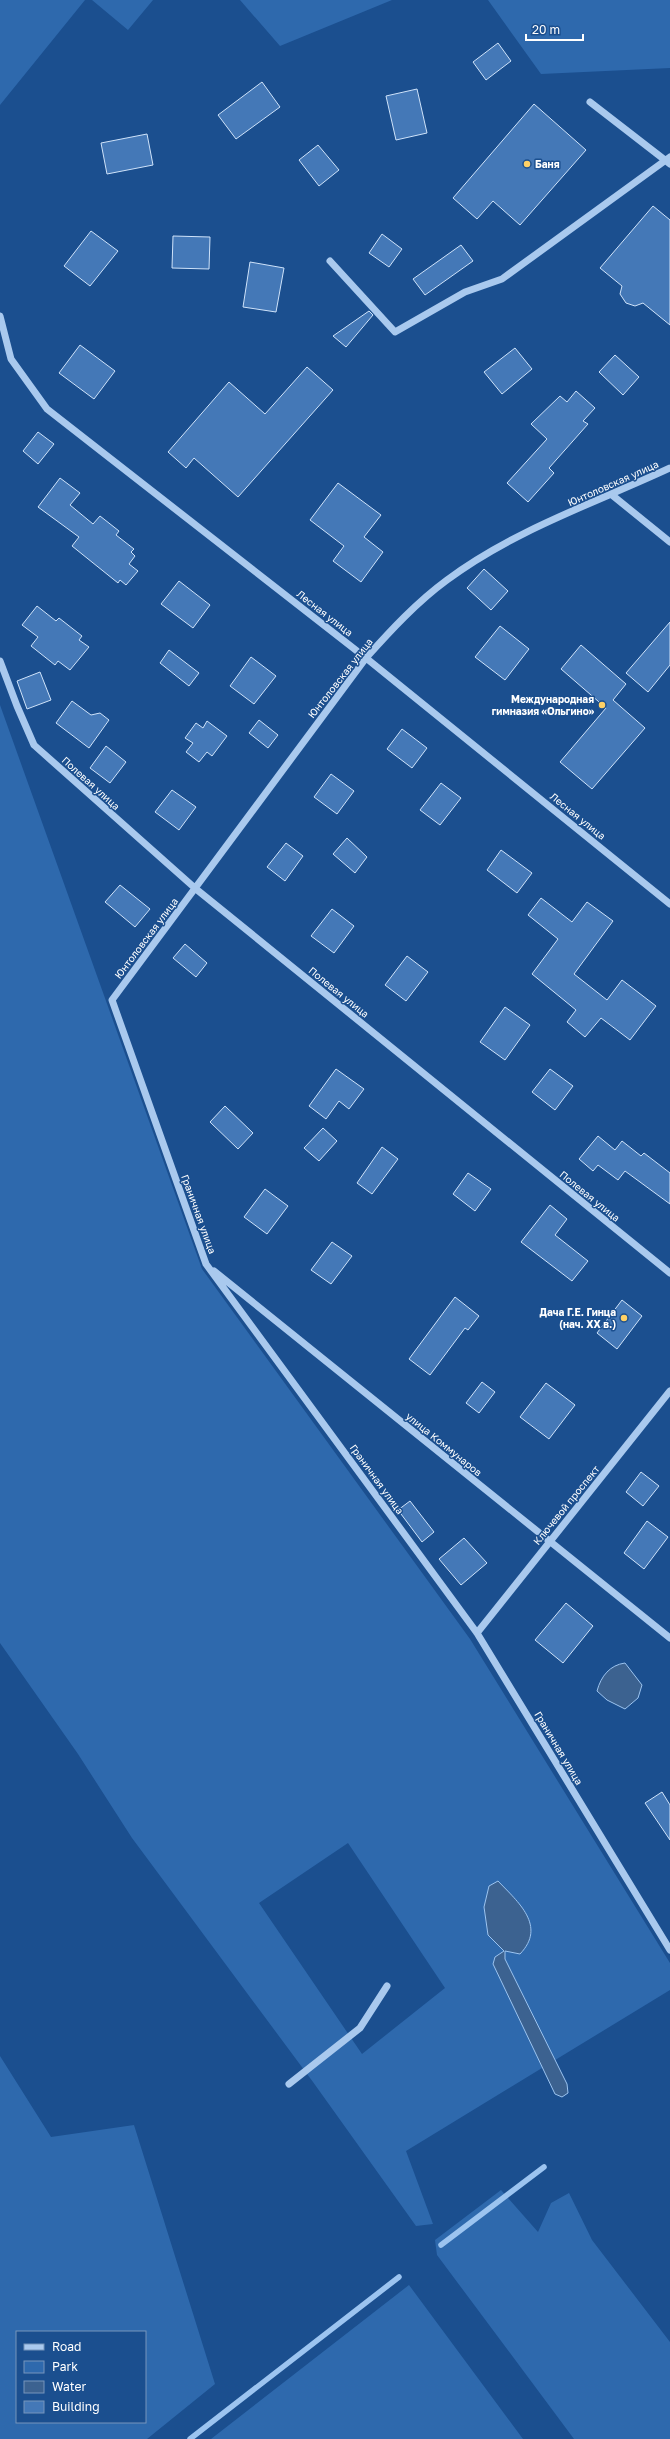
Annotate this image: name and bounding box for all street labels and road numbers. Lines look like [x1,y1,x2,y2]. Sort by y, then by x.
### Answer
street label: Юнтоловская улица [566,458,660,508]
street label: Лесная улица [295,587,355,639]
street label: Юнтоловская улица [305,636,375,720]
street label: Полевая улица [60,754,122,812]
street label: Лесная улица [548,790,608,842]
street label: Юнтоловская улица [112,895,180,981]
street label: Полевая улица [307,964,371,1020]
street label: Полевая улица [558,1168,622,1224]
street label: Граничная улица [179,1173,219,1255]
street label: улица Коммунаров [404,1410,485,1479]
street label: Граничная улица [348,1442,406,1516]
street label: Ключевой проспект [530,1463,602,1547]
street label: Граничная улица [532,1709,586,1787]

